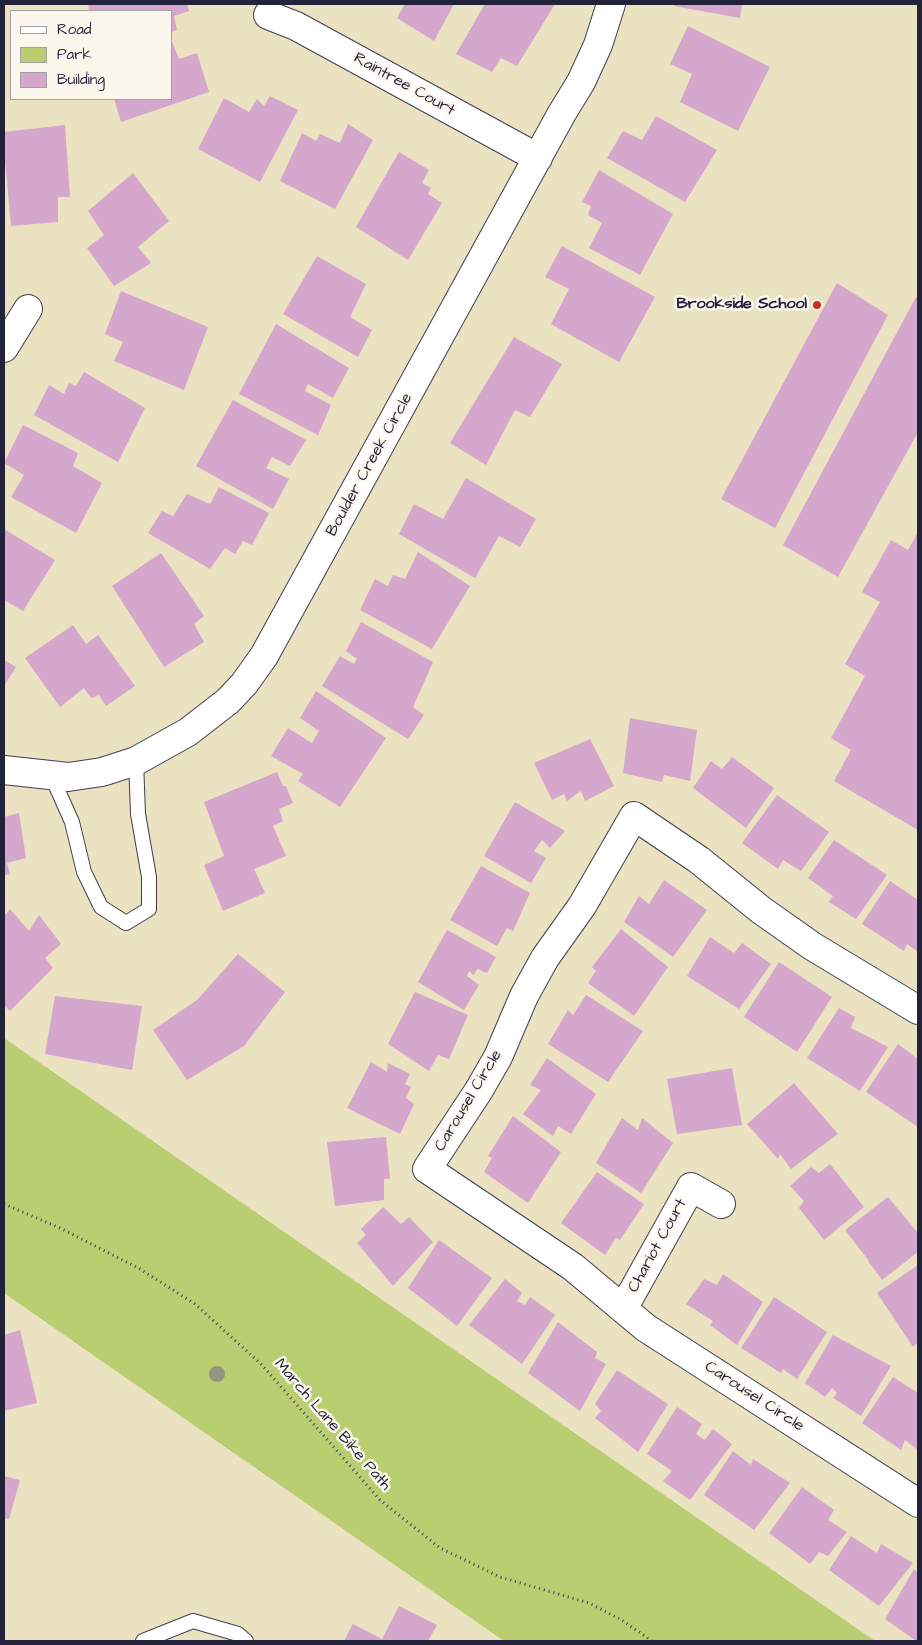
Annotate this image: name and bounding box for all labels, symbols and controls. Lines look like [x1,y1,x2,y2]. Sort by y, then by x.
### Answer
legend [10,10,172,100]
text: Road [57,19,91,40]
text: Park [57,44,92,65]
street label: Raintree Court [350,49,458,121]
text: Building [57,69,105,90]
place label: Brookside School [676,295,807,315]
marker: Brookside School [811,299,823,311]
street label: Boulder Creek Circle [323,390,417,540]
street label: Carousel Circle [431,1047,507,1155]
street label: Chariot Court [624,1196,692,1296]
street label: March Lane Bike Path [270,1355,394,1495]
street label: Carousel Circle [701,1358,807,1436]

